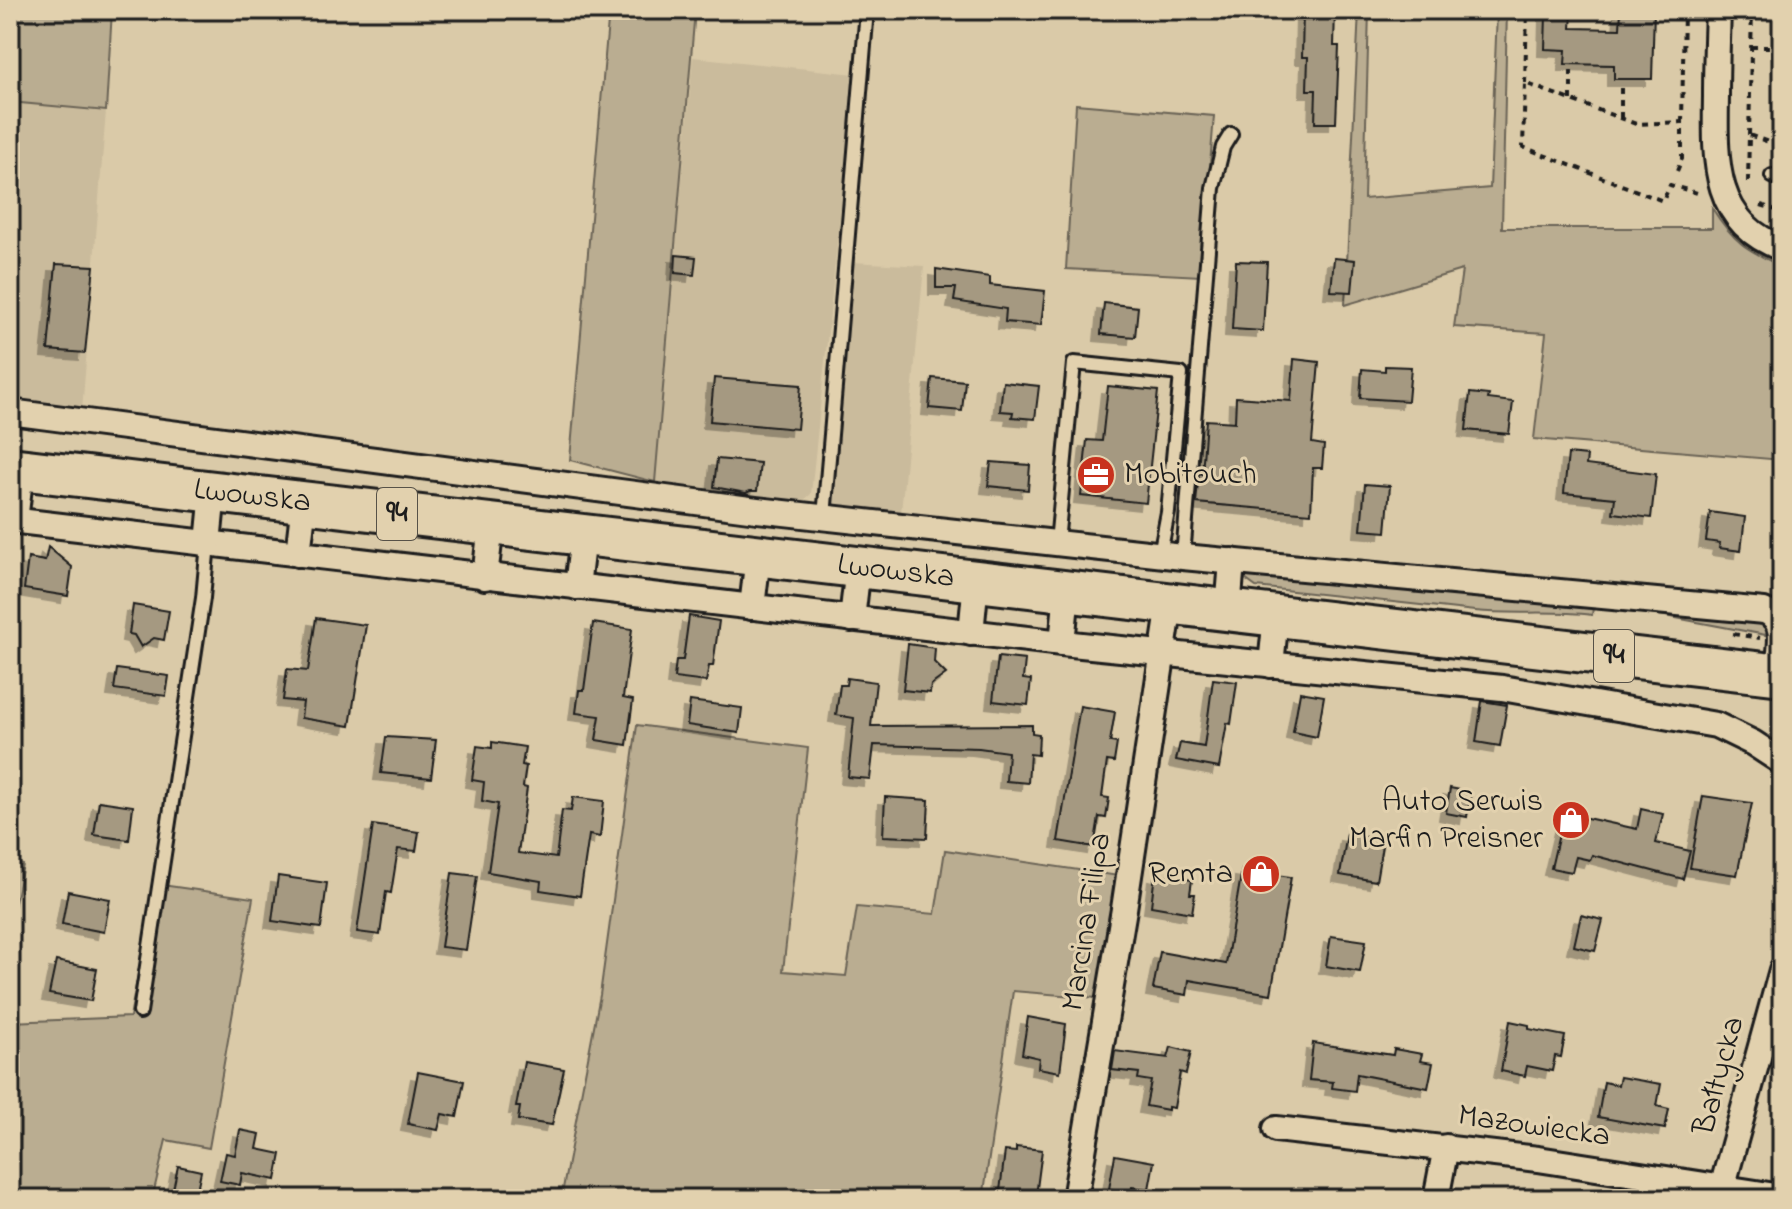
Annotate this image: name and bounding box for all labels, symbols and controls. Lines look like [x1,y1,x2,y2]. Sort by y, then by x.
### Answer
place label: Mobitouch [1124,452,1257,499]
office icon: Mobitouch [1075,454,1117,496]
street label: Lwowska [191,466,314,526]
road number: 94 [377,488,417,540]
street label: Lwowska [835,541,957,602]
road number: 94 [1594,630,1634,682]
place label: Auto Serwis Marfin Preisner [1349,779,1543,863]
shop icon: Auto Serwis Marfin Preisner [1550,799,1592,841]
street label: Marcina Filipa [1051,829,1125,1015]
place label: Remta [1148,851,1233,898]
shop icon: Remta [1240,853,1282,895]
street label: Bałtycka [1681,1011,1758,1142]
street label: Mazowiecka [1455,1093,1613,1161]

